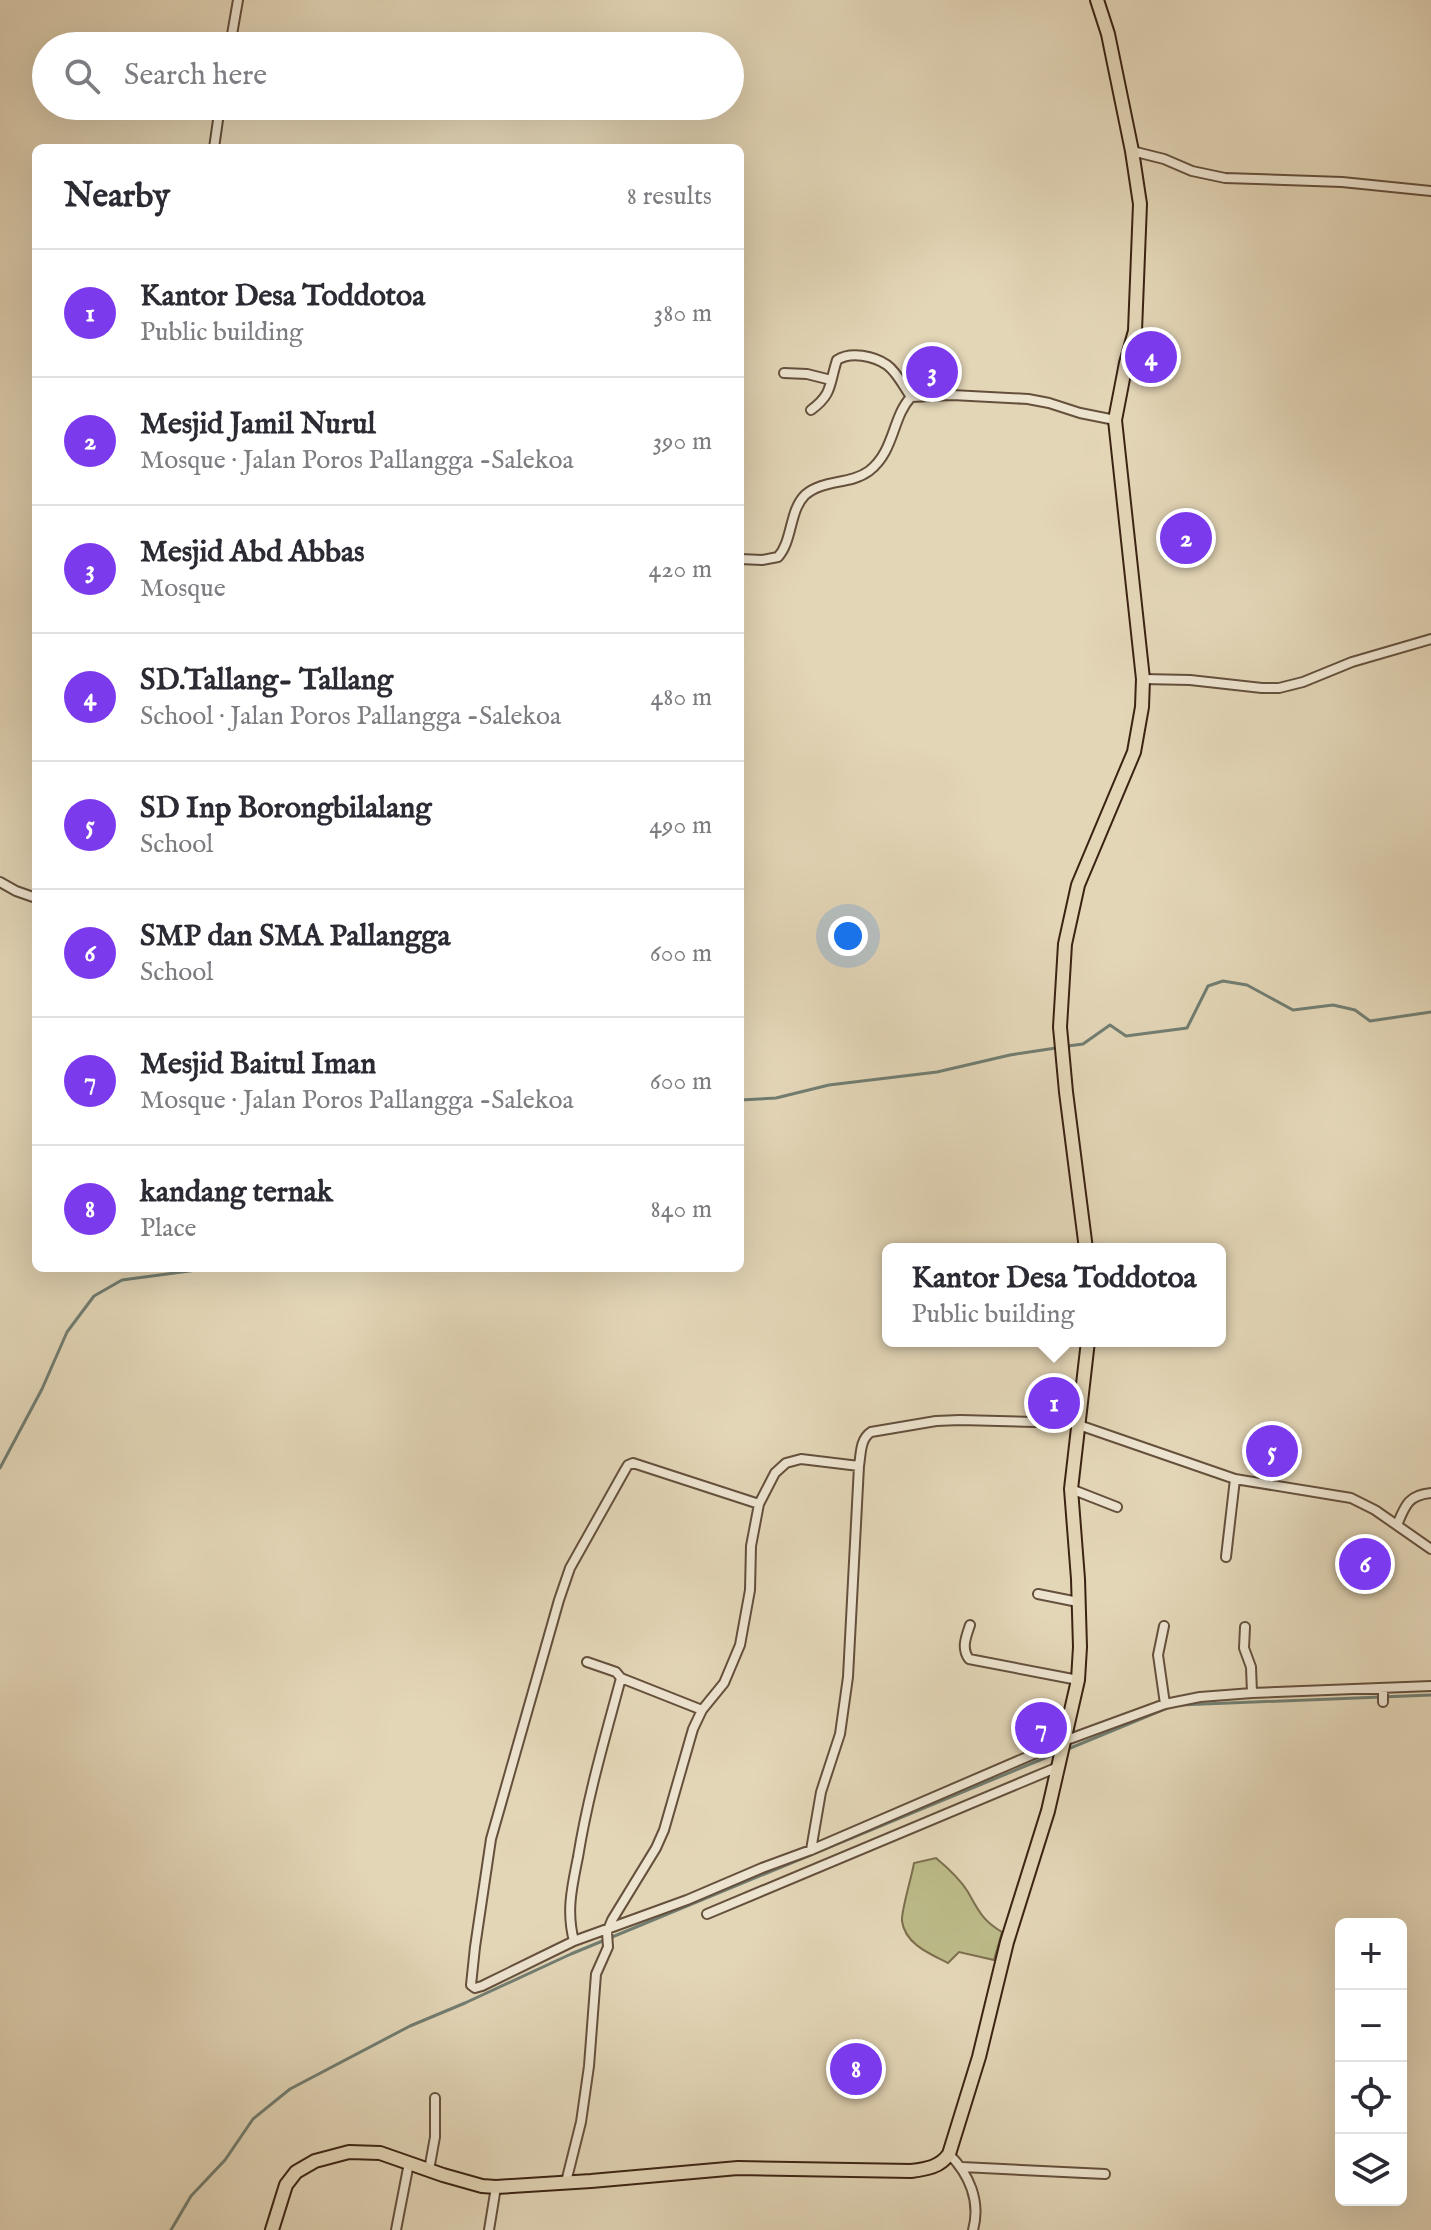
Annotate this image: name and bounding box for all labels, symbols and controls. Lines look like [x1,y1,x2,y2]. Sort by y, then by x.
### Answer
search box [32,32,744,120]
icon: search [60,54,104,98]
text: Search here [124,57,267,95]
text: Nearby [64,175,170,218]
text: 8 results [627,180,712,213]
text: Kantor Desa Toddotoa [140,278,425,316]
text: 1 [85,297,95,330]
text: 380 m [654,297,712,330]
text: Public building [140,316,303,349]
pin: 4 [1125,327,1177,387]
pin: 3 [906,342,958,402]
text: Mesjid Jamil Nurul [140,406,376,444]
text: 2 [84,425,96,458]
text: 390 m [652,425,712,458]
text: Mosque · Jalan Poros Pallangga -Salekoa [140,444,574,477]
pin: 2 [1160,508,1212,568]
text: Mesjid Abd Abbas [140,534,365,572]
text: 3 [85,553,95,586]
text: 420 m [649,553,712,586]
text: Mosque [140,572,226,605]
text: SD.Tallang- Tallang [140,662,393,700]
text: 4 [84,681,96,714]
text: 480 m [651,681,712,714]
text: School · Jalan Poros Pallangga -Salekoa [140,700,561,733]
text: SD Inp Borongbilalang [140,790,432,828]
text: 5 [85,809,95,842]
text: 490 m [649,809,712,842]
text: School [140,828,213,861]
your location [828,916,868,956]
text: SMP dan SMA Pallangga [140,918,450,956]
text: 6 [85,937,95,970]
text: 600 m [650,937,712,970]
text: School [140,956,213,989]
text: Mesjid Baitul Iman [140,1046,376,1084]
text: 7 [84,1065,96,1098]
text: 600 m [650,1065,712,1098]
text: Mosque · Jalan Poros Pallangga -Salekoa [140,1084,574,1117]
text: kandang ternak [140,1174,333,1212]
text: 8 [85,1193,95,1226]
text: 840 m [651,1193,712,1226]
text: Place [140,1212,196,1245]
popup [882,1243,1226,1347]
text: Kantor Desa Toddotoa [911,1260,1197,1298]
text: Public building [911,1298,1075,1331]
pin: 1 [1028,1373,1080,1433]
pin: 5 [1246,1421,1298,1481]
pin: 6 [1339,1534,1391,1594]
pin: 7 [1015,1698,1067,1758]
map controls [1335,1918,1407,2206]
button: + [1335,1918,1407,1990]
button: − [1335,1990,1407,2062]
pin: 8 [830,2039,882,2099]
button: locate [1335,2062,1407,2134]
button: layers [1335,2134,1407,2206]

